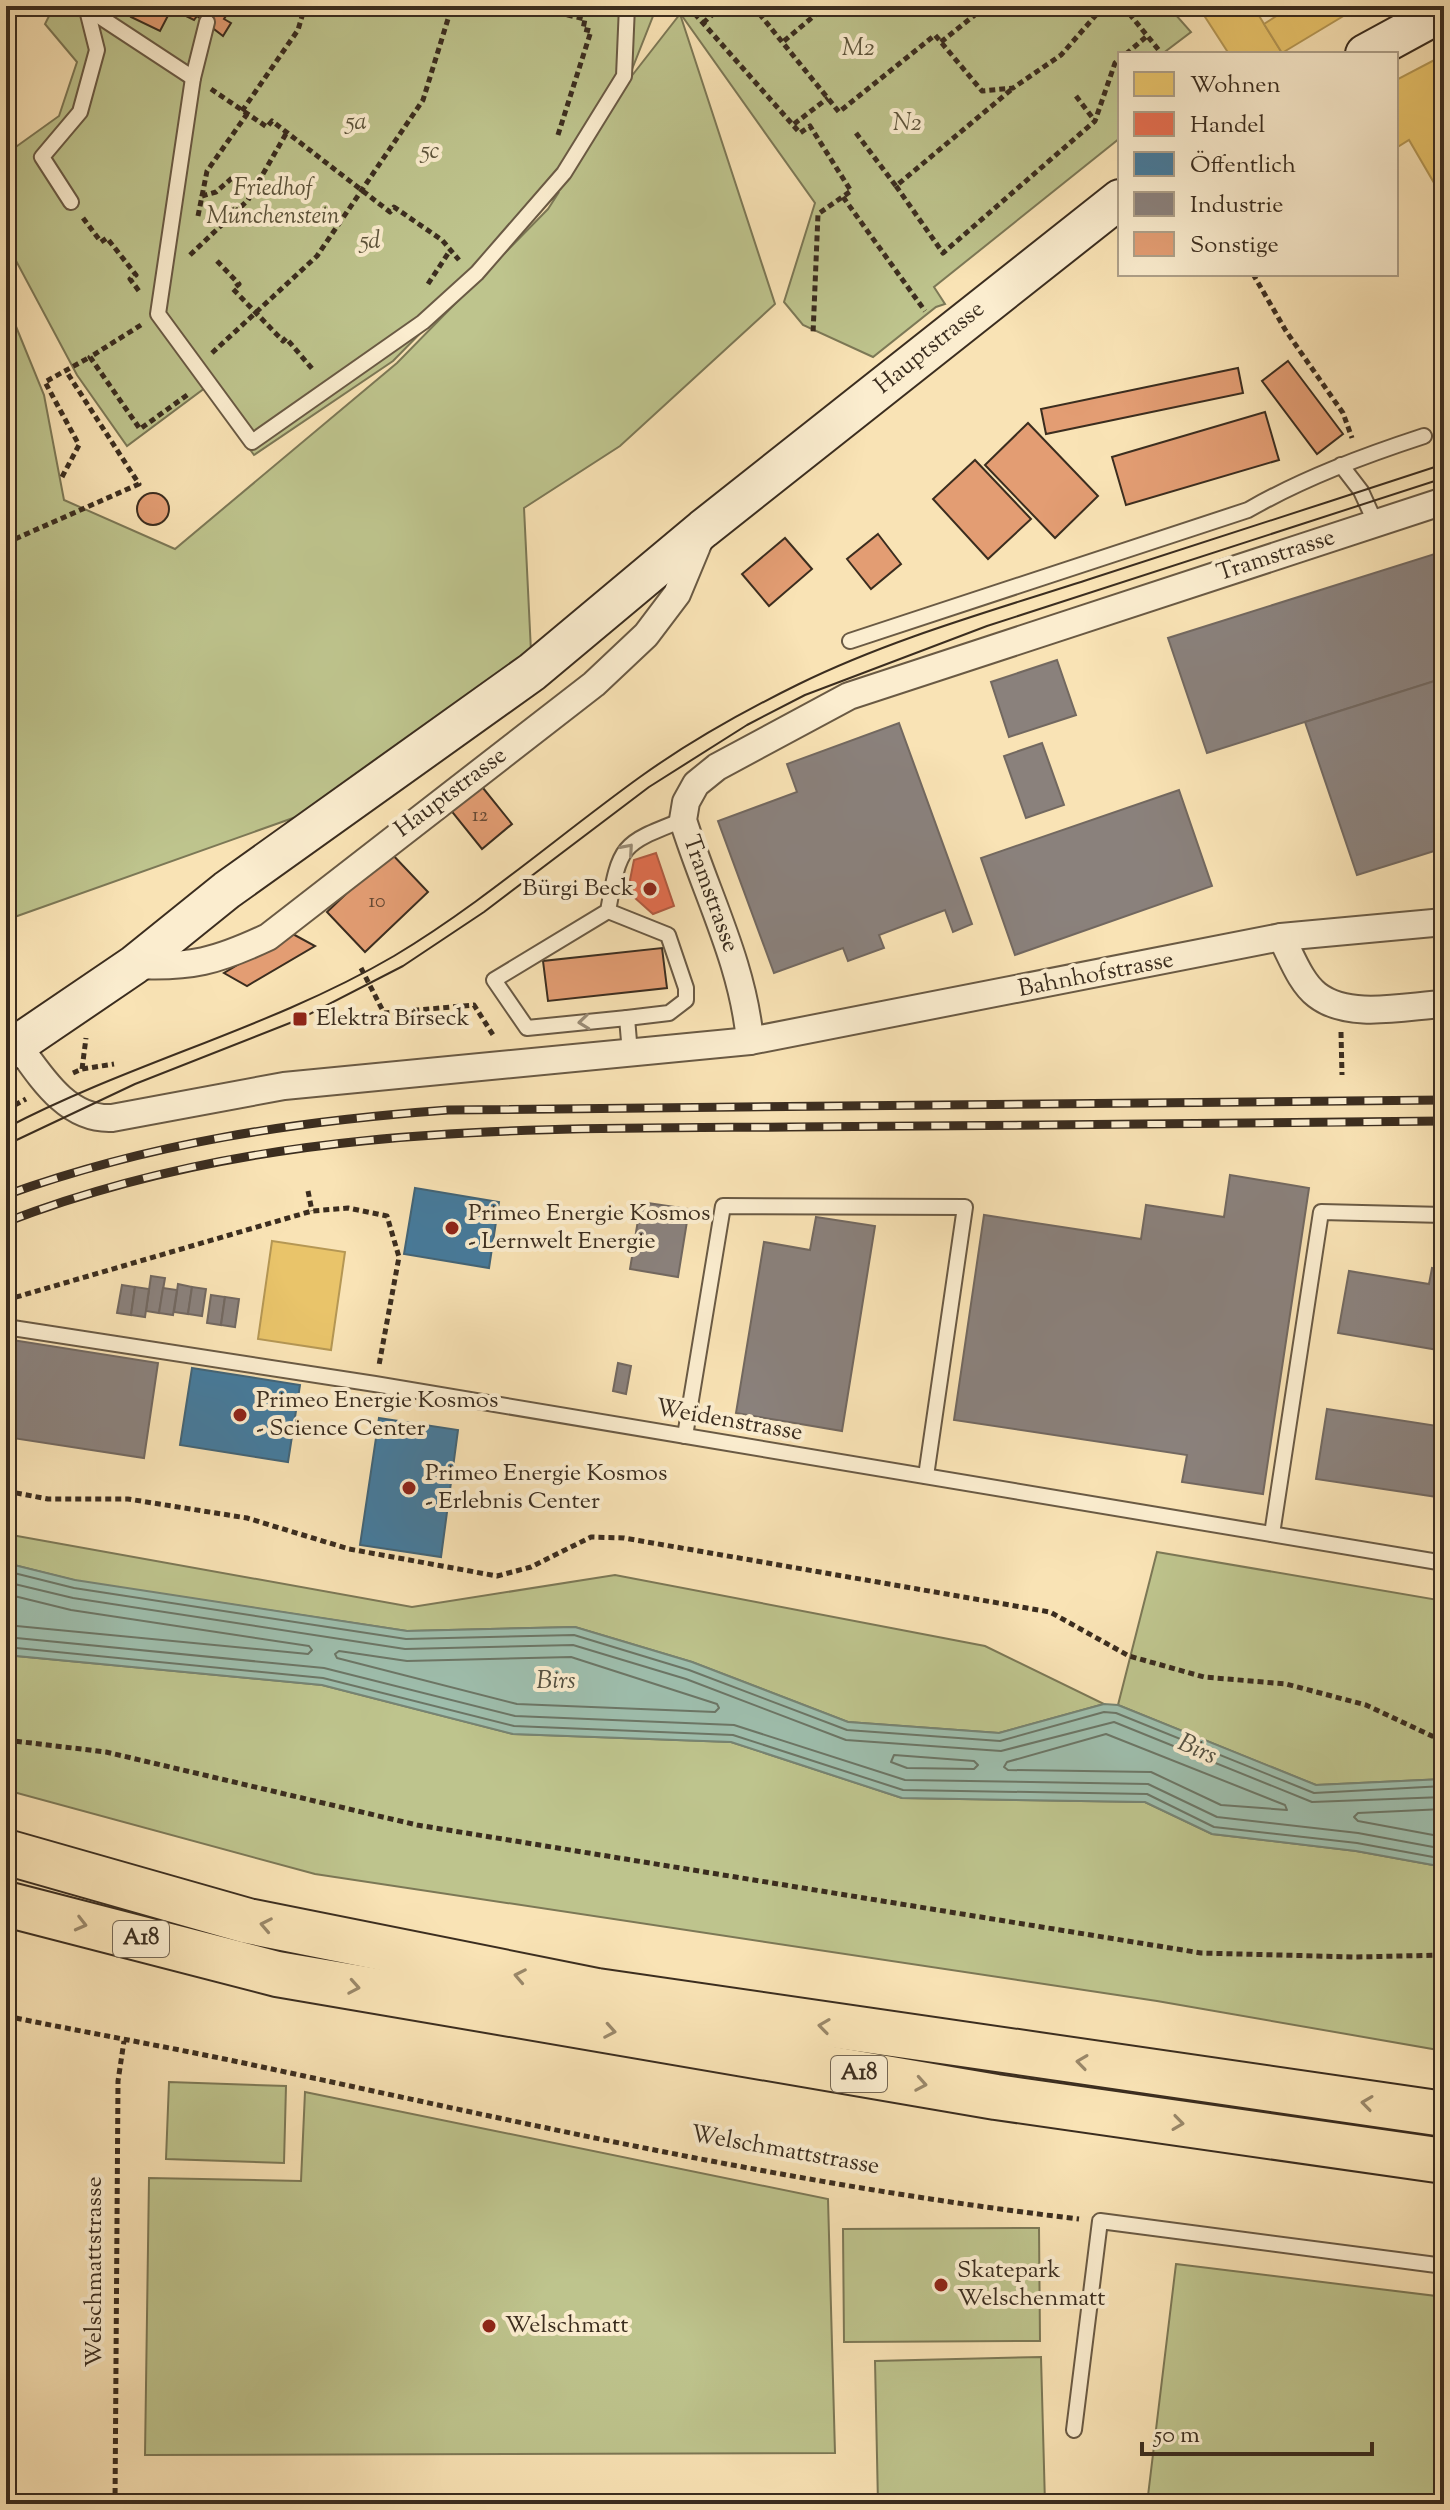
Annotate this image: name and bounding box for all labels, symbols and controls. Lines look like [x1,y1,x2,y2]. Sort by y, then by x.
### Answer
park label: M2 [842,32,874,66]
legend [1118,52,1398,276]
text: Wohnen [1190,69,1281,103]
park label: 5a [344,106,367,140]
park label: N2 [893,107,921,141]
text: Handel [1190,109,1265,143]
park label: 5c [420,135,439,169]
text: Öffentlich [1190,149,1296,183]
park label: Friedhof Münchenstein [206,172,340,234]
text: Industrie [1190,189,1283,223]
park label: 5d [359,225,381,259]
text: Sonstige [1190,229,1279,263]
street label: Hauptstrasse [868,293,992,403]
street label: Tramstrasse [1213,521,1339,591]
street label: Hauptstrasse [388,739,514,847]
house number: 12 [472,802,488,831]
street label: Tramstrasse [673,831,747,957]
one-way arrow [619,844,633,858]
place label: Bürgi Beck [522,872,634,906]
marker: Bürgi Beck [641,880,659,898]
house number: 10 [368,888,386,917]
street label: Bahnhofstrasse [1015,943,1177,1007]
place label: Elektra Birseck [316,1002,469,1036]
marker: Elektra Birseck [291,1010,309,1028]
one-way arrow [577,1014,590,1031]
place label: Primeo Energie Kosmos - Lernwelt Energie [468,1197,710,1259]
marker: Primeo Energie Kosmos - Lernwelt Energie [443,1219,461,1237]
place label: Primeo Energie Kosmos - Science Center [256,1384,498,1446]
street label: Weidenstrasse [653,1391,805,1451]
marker: Primeo Energie Kosmos - Science Center [231,1406,249,1424]
place label: Primeo Energie Kosmos - Erlebnis Center [425,1457,667,1519]
marker: Primeo Energie Kosmos - Erlebnis Center [400,1479,418,1497]
water label: Birs [536,1663,576,1700]
water label: Birs [1172,1725,1222,1775]
one-way arrow [74,1915,88,1932]
one-way arrow [259,1917,272,1934]
road number: A18 [113,1921,169,1957]
one-way arrow [514,1968,527,1985]
one-way arrow [347,1978,360,1995]
one-way arrow [817,2018,831,2035]
one-way arrow [603,2022,617,2039]
one-way arrow [1075,2054,1089,2071]
road number: A18 [831,2056,887,2092]
one-way arrow [915,2075,928,2092]
one-way arrow [1360,2095,1374,2112]
one-way arrow [1172,2114,1185,2131]
street label: Welschmattstrasse [688,2118,882,2184]
street label: Welschmattstrasse [78,2176,112,2368]
place label: Skatepark Welschenmatt [957,2254,1106,2316]
marker: Skatepark Welschenmatt [932,2276,950,2294]
place label: Welschmatt [505,2309,628,2343]
marker: Welschmatt [480,2317,498,2335]
scale bar [1142,2406,1372,2456]
text: 50 m [1152,2419,1200,2453]

